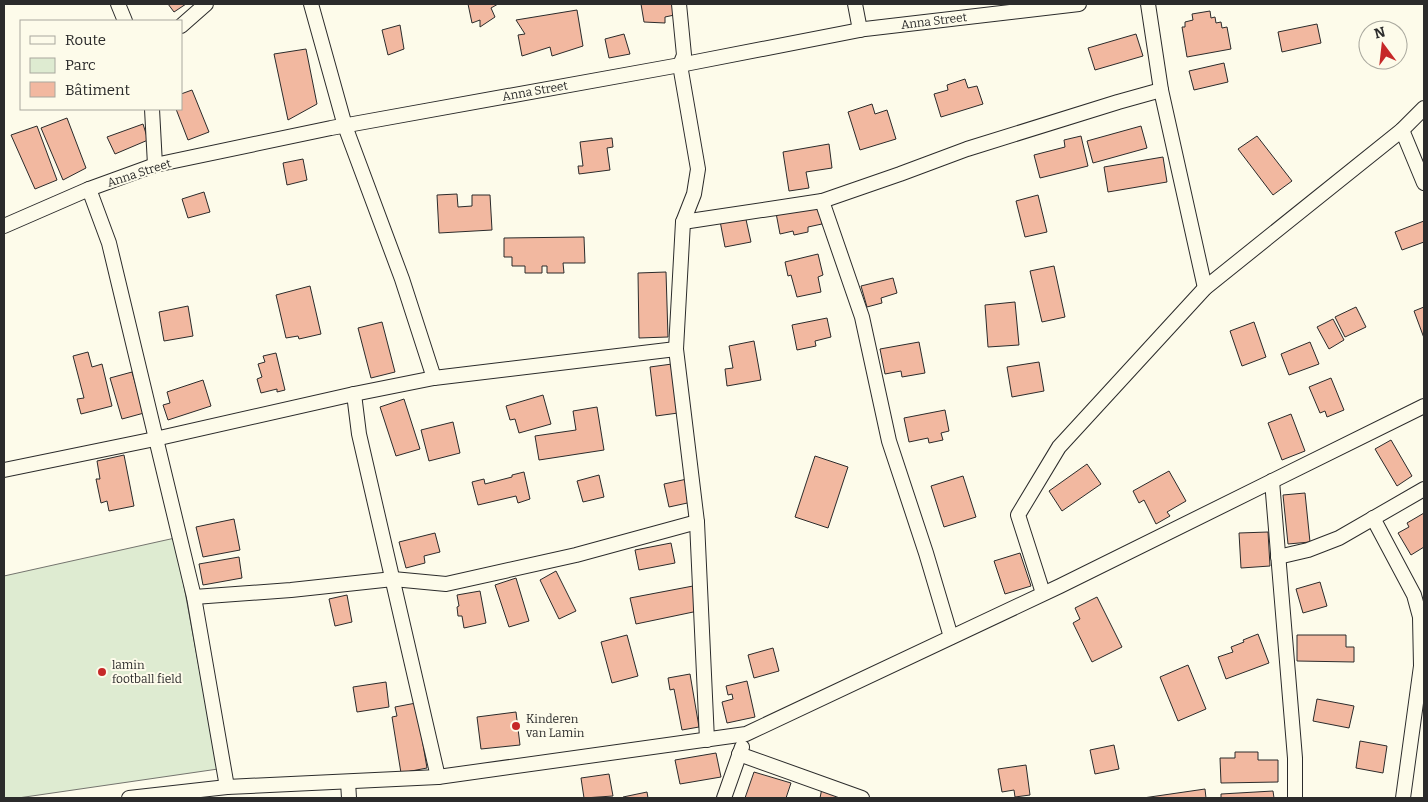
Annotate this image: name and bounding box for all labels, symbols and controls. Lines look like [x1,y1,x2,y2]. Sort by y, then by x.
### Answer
street label: Anna Street [900,10,968,32]
legend [20,20,182,110]
north arrow [1358,20,1408,70]
text: N [1372,23,1387,43]
text: Route [65,31,106,49]
text: Parc [65,56,96,74]
street label: Anna Street [501,78,570,104]
text: Bâtiment [65,81,130,99]
street label: Anna Street [105,156,173,190]
place label: lamin football field [112,658,182,686]
marker: lamin football field [96,666,108,678]
place label: Kinderen van Lamin [525,712,585,740]
marker: Kinderen van Lamin [510,720,522,732]

